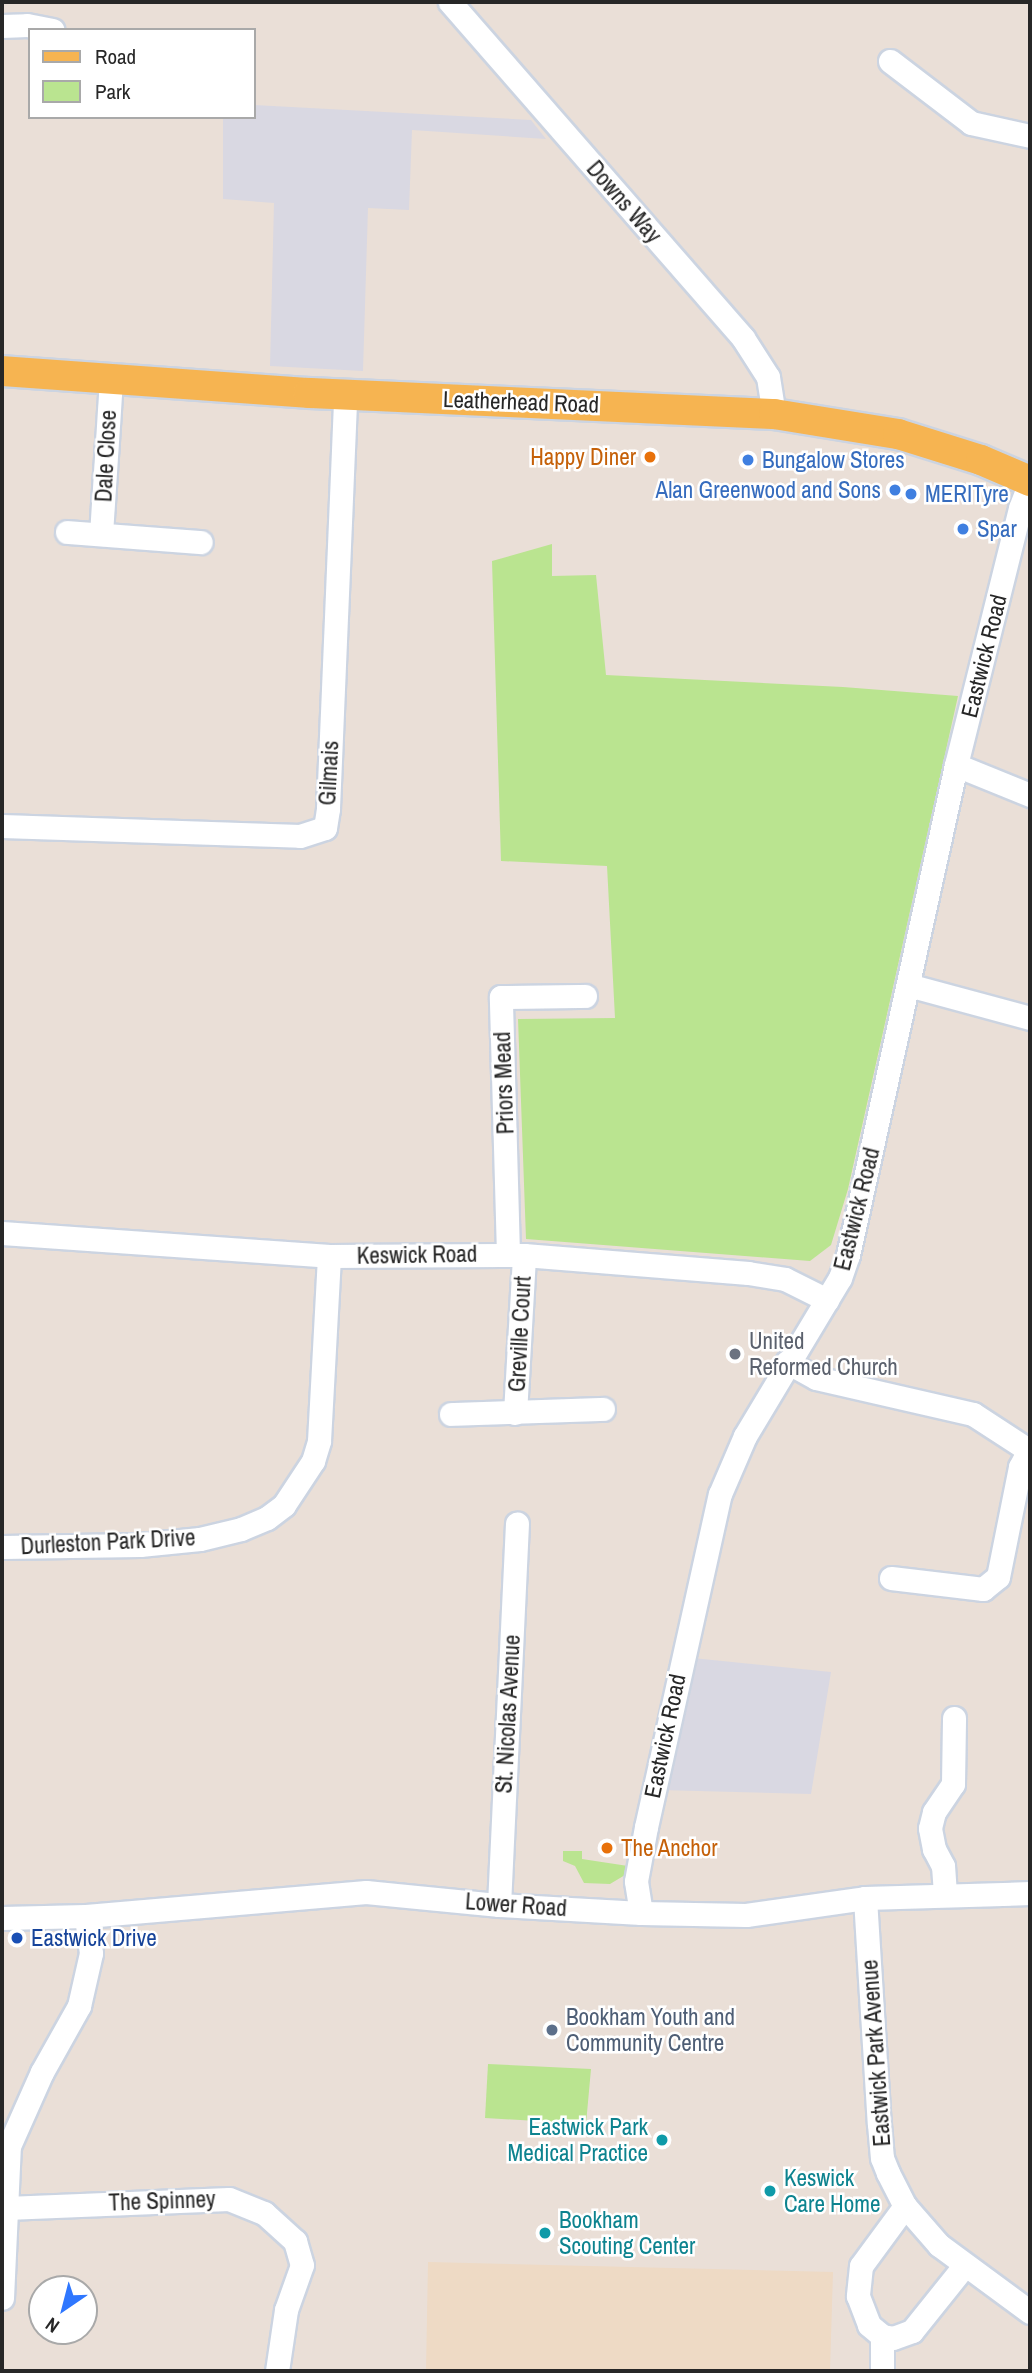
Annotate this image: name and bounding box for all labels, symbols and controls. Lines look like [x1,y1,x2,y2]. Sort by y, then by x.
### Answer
legend [28,28,256,119]
text: Road [95,42,136,71]
text: Park [95,77,130,106]
street label: Downs Way [581,155,667,249]
street label: Leatherhead Road [442,385,600,419]
street label: Dale Close [90,409,122,503]
place label: Happy Diner [530,443,636,471]
place label: Bungalow Stores [762,446,905,474]
marker: Happy Diner [642,449,658,465]
marker: Bungalow Stores [740,452,756,468]
place label: Alan Greenwood and Sons [656,476,881,504]
place label: MERITyre [925,480,1009,508]
marker: Alan Greenwood and Sons [887,482,903,498]
marker: MERITyre [903,486,919,502]
place label: Spar [977,515,1017,543]
marker: Spar [955,521,971,537]
street label: Eastwick Road [955,592,1013,720]
street label: Gilmais [314,740,344,806]
street label: Priors Mead [488,1031,520,1135]
street label: Eastwick Road [828,1145,886,1273]
street label: Keswick Road [356,1240,478,1270]
street label: Greville Court [503,1275,537,1393]
place label: United Reformed Church [749,1327,898,1381]
marker: United Reformed Church [727,1346,743,1362]
street label: Durleston Park Drive [20,1524,196,1560]
street label: St. Nicolas Avenue [490,1633,526,1795]
street label: Eastwick Road [638,1672,692,1800]
place label: The Anchor [621,1834,718,1862]
marker: The Anchor [599,1840,615,1856]
street label: Lower Road [464,1888,568,1922]
place label: Eastwick Drive [31,1924,157,1952]
marker: Eastwick Drive [9,1930,25,1946]
street label: Eastwick Park Avenue [856,1958,896,2148]
place label: Bookham Youth and Community Centre [566,2003,735,2057]
marker: Bookham Youth and Community Centre [544,2022,560,2038]
place label: Eastwick Park Medical Practice [508,2113,648,2167]
marker: Eastwick Park Medical Practice [654,2132,670,2148]
place label: Keswick Care Home [784,2164,880,2218]
marker: Keswick Care Home [762,2183,778,2199]
street label: The Spinney [108,2185,216,2217]
place label: Bookham Scouting Center [559,2206,695,2260]
marker: Bookham Scouting Center [537,2225,553,2241]
north arrow [28,2275,98,2345]
text: N [40,2312,64,2339]

